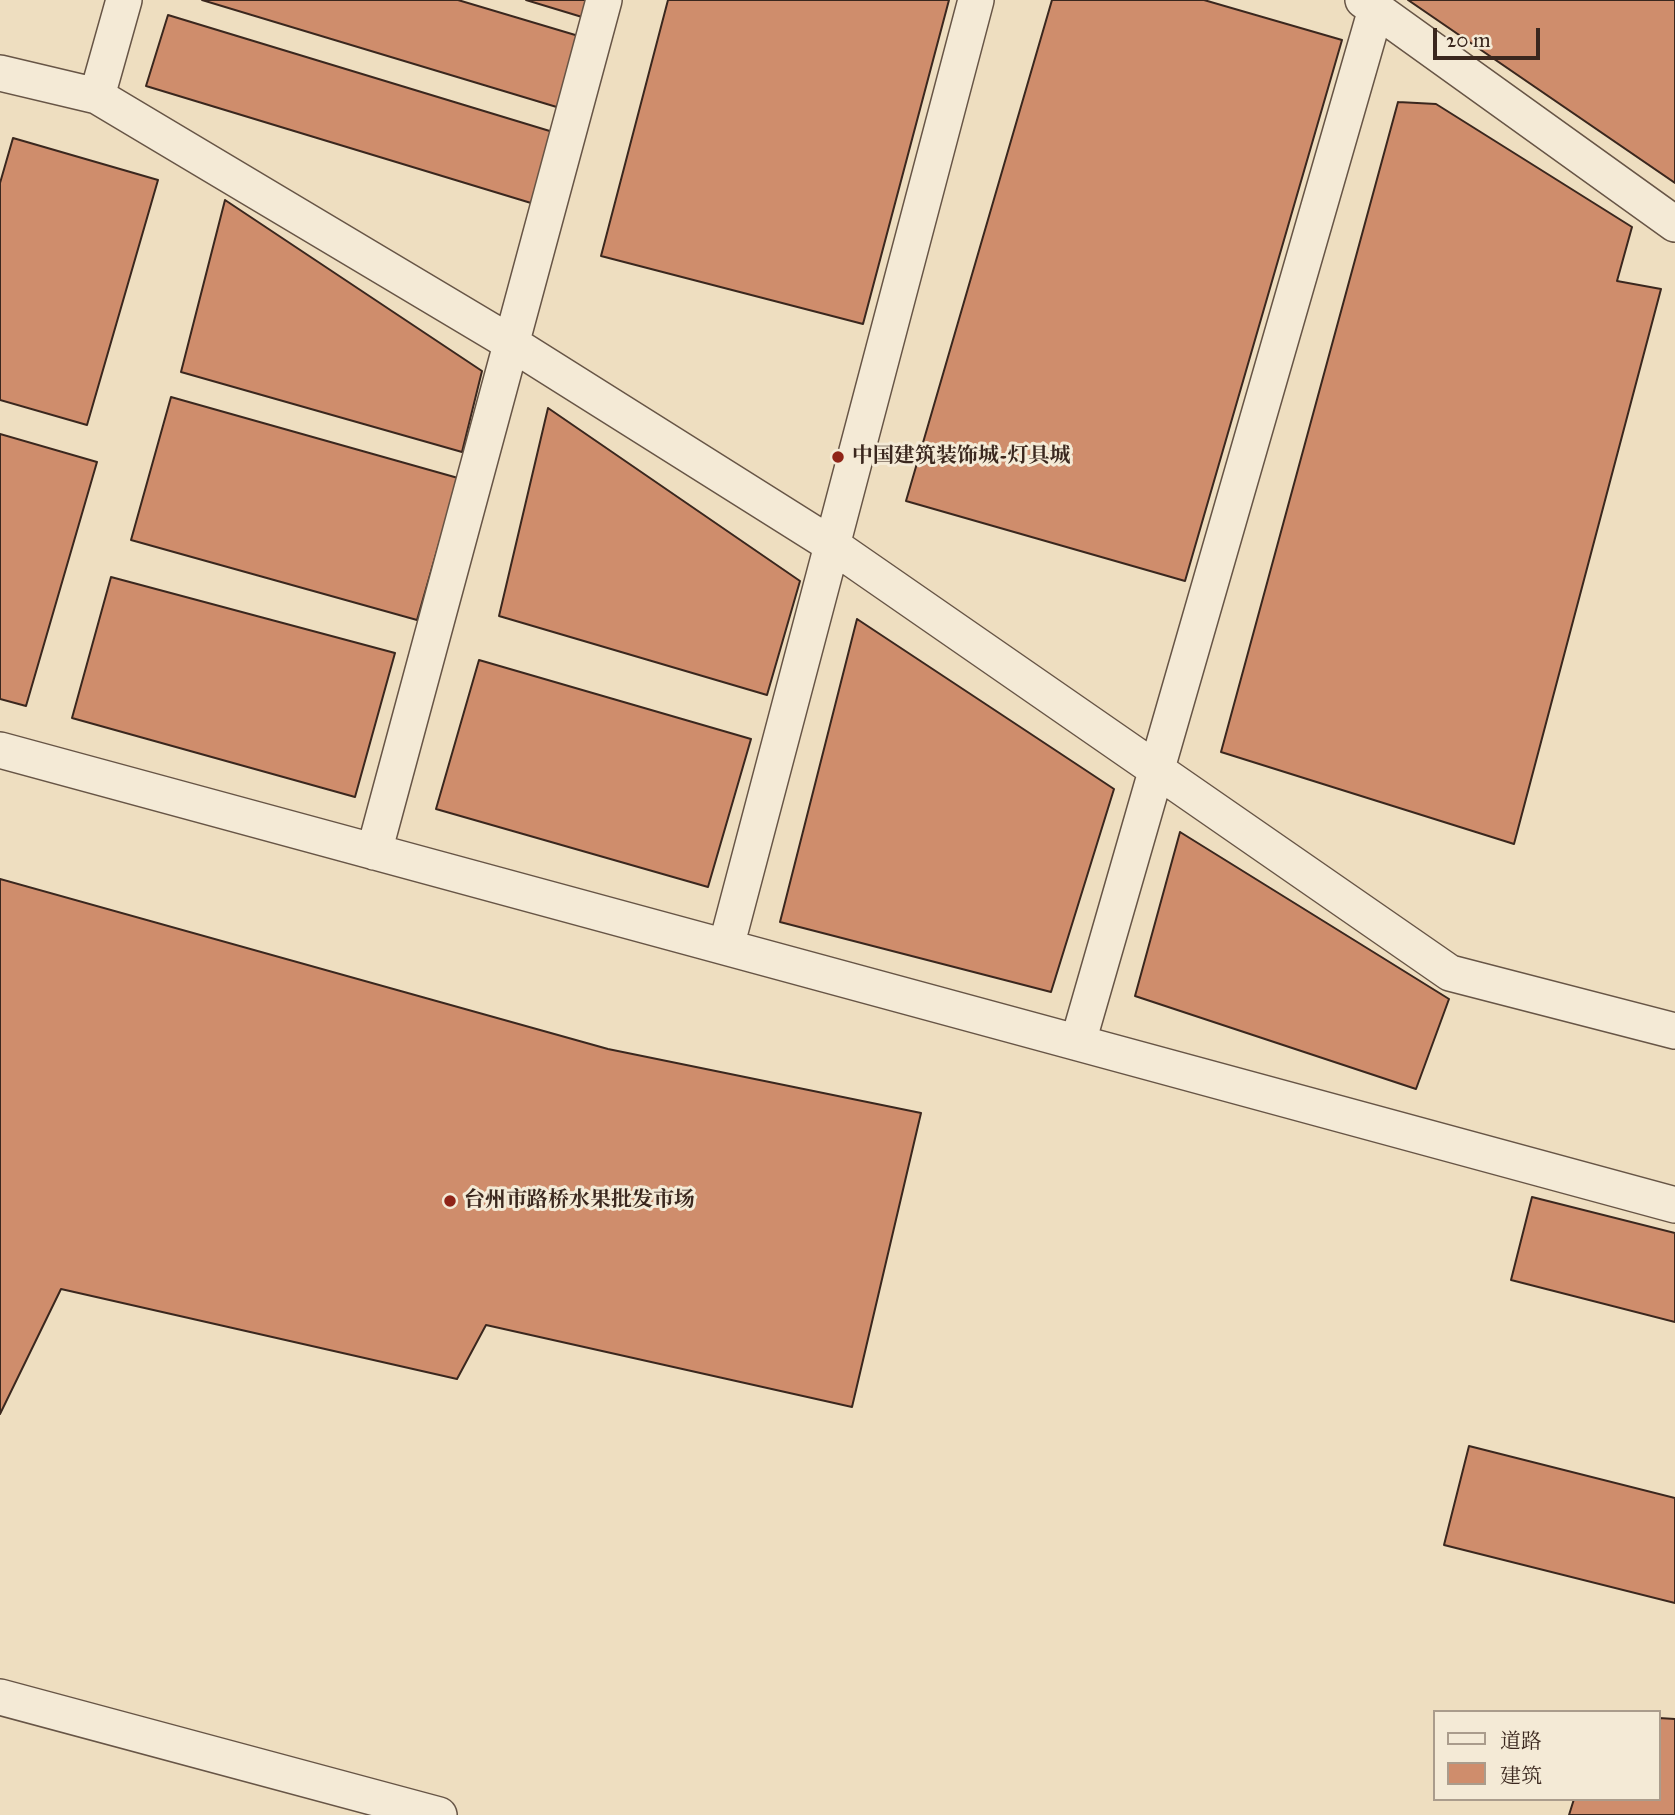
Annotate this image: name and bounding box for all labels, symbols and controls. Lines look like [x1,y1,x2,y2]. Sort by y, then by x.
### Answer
scale bar [1437,14,1544,58]
text: 20 m [1446,27,1491,53]
place label: 中国建筑装饰城-灯具城 [852,444,1071,470]
marker: 中国建筑装饰城-灯具城 [830,449,846,465]
place label: 台州市路桥水果批发市场 [464,1188,695,1214]
marker: 台州市路桥水果批发市场 [442,1193,458,1209]
legend [1434,1710,1661,1801]
text: 道路 [1500,1728,1542,1754]
text: 建筑 [1500,1763,1542,1789]

